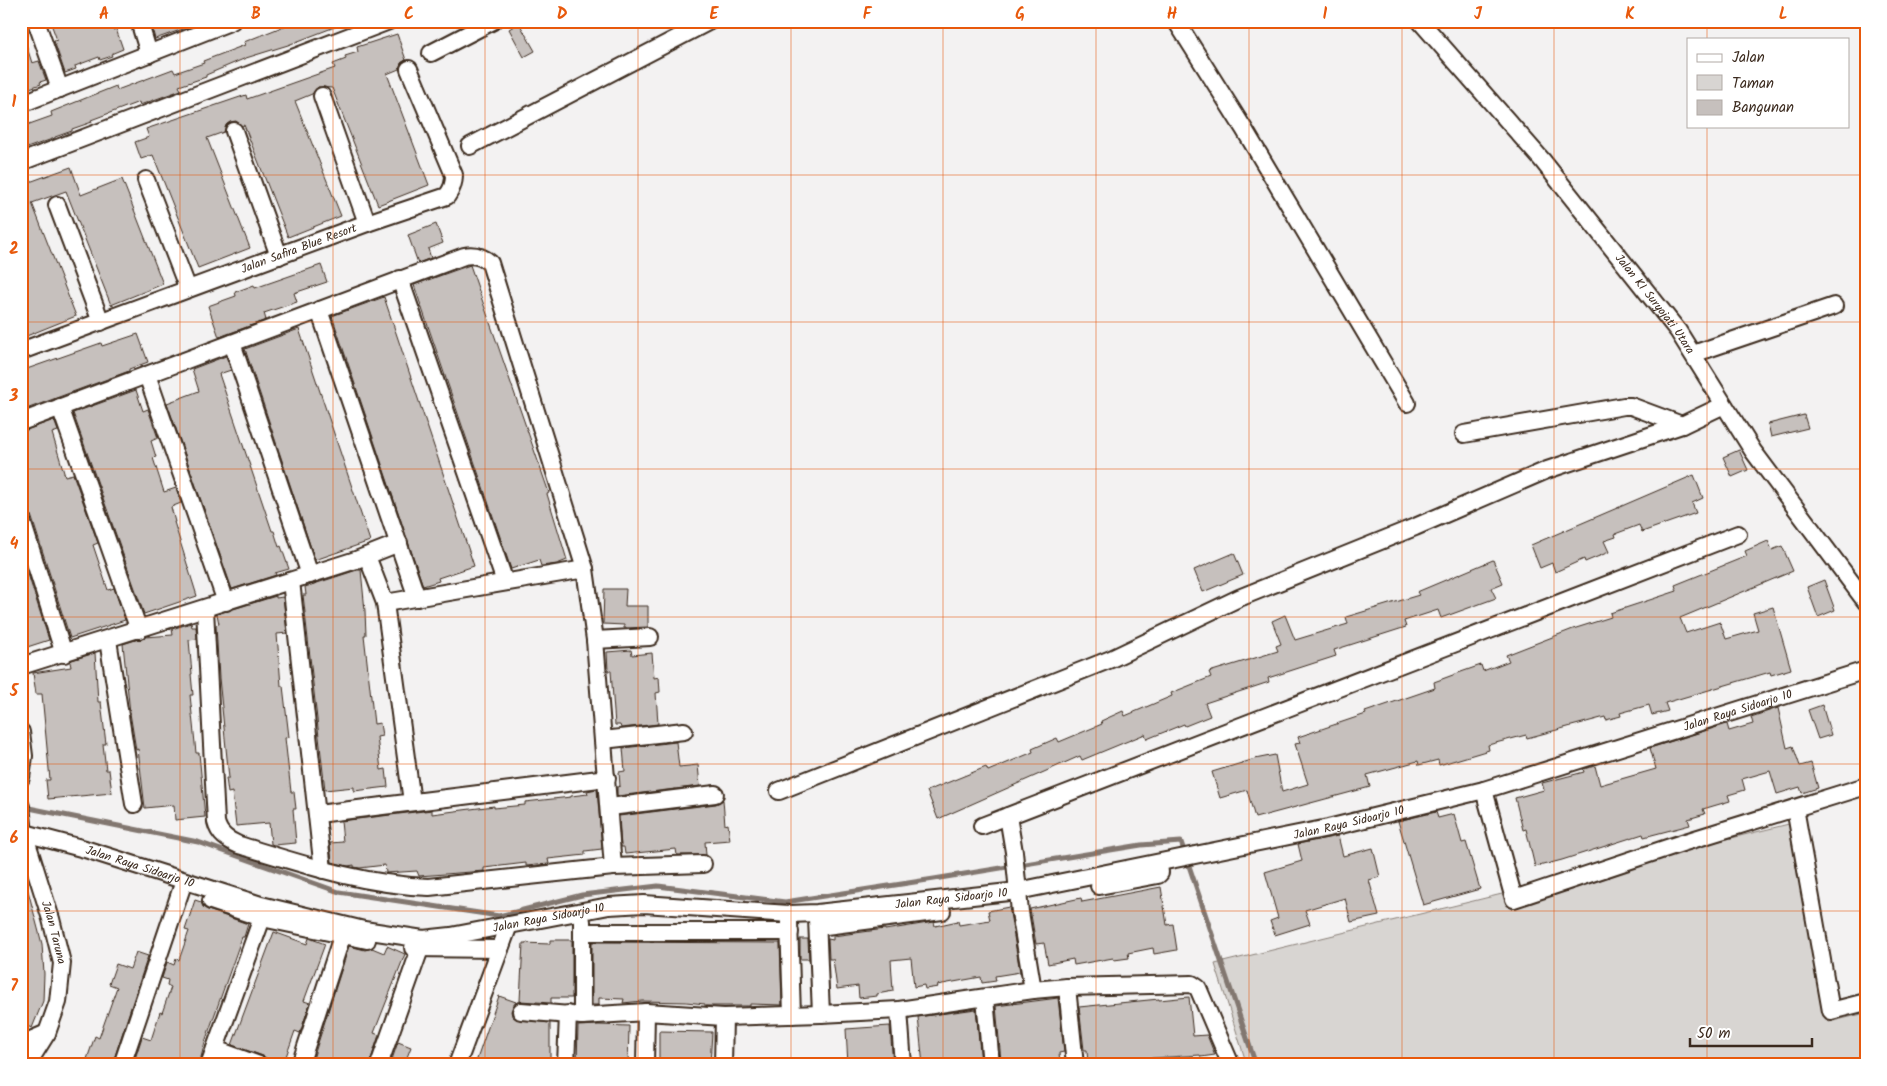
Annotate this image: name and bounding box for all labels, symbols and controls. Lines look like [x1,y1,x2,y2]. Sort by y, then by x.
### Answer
text: A [99,2,109,27]
text: B [251,2,261,27]
text: C [404,2,414,27]
text: D [557,2,568,27]
text: E [710,2,720,27]
text: F [863,2,873,27]
text: G [1015,2,1025,27]
text: H [1167,2,1177,27]
text: I [1323,2,1328,27]
text: J [1474,2,1483,27]
text: K [1625,2,1635,27]
text: L [1779,2,1787,27]
legend [1687,38,1850,128]
text: Jalan [1732,46,1765,70]
text: Taman [1732,72,1774,96]
text: 1 [12,90,17,115]
text: Bangunan [1732,96,1794,120]
street label: Jalan Safira Blue Resort [238,218,359,278]
text: 2 [9,237,19,262]
street label: Jalan KI Suryojati Utara [1611,250,1700,358]
text: 3 [9,384,19,409]
text: 4 [10,532,19,557]
text: 5 [9,679,20,704]
street label: Jalan Raya Sidoarjo 10 [1681,684,1795,736]
street label: Jalan Raya Sidoarjo 10 [1292,800,1406,844]
text: 6 [10,826,19,851]
street label: Jalan Raya Sidoarjo 10 [83,840,197,893]
street label: Jalan Raya Sidoarjo 10 [894,883,1009,914]
street label: Jalan Taruna [36,898,72,966]
street label: Jalan Raya Sidoarjo 10 [491,898,606,937]
text: 7 [10,974,18,999]
scale bar [1690,1016,1812,1048]
text: 50 m [1697,1022,1731,1046]

